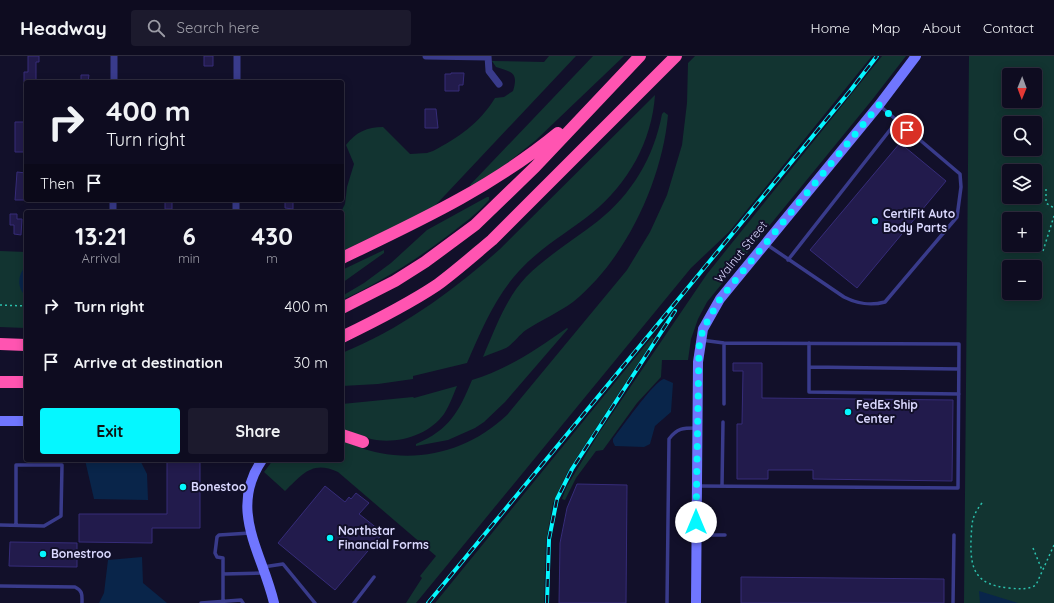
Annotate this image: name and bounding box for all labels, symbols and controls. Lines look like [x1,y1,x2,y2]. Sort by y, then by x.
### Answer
search box [131,10,411,46]
text: Headway [20,16,107,40]
icon: search [145,17,167,39]
text: Search here [177,18,259,37]
text: Home [811,19,850,37]
text: Map [872,19,900,37]
text: About [922,19,961,37]
text: Contact [983,19,1034,37]
north arrow [1002,68,1042,108]
map controls [1002,68,1042,300]
text: 400 m [106,93,191,128]
icon: right [40,96,92,148]
pin [890,113,924,147]
button: search [1002,116,1042,156]
icon: arrive [896,119,918,141]
text: Turn right [106,128,186,151]
button: layers [1002,164,1042,204]
icon: arrive [83,172,105,194]
text: Then [40,174,75,193]
place label: CertiFit Auto Body Parts [883,206,956,235]
button: + [1002,212,1042,252]
marker: CertiFit Auto Body Parts [870,216,880,226]
street label: Walnut Street [711,218,770,286]
text: 13:21 [75,221,127,251]
text: 6 [182,221,196,251]
text: 430 [251,221,293,251]
text: Arrival [82,250,120,266]
text: min [178,250,200,266]
text: m [266,250,278,266]
button: − [1002,260,1042,300]
icon: right [40,295,62,317]
text: Turn right [74,297,145,316]
text: 400 m [284,297,328,316]
icon: arrive [40,351,62,373]
text: Arrive at destination [74,353,223,372]
text: 30 m [293,353,328,372]
place label: FedEx Ship Center [856,397,918,426]
marker: FedEx Ship Center [843,407,853,417]
button: Exit [40,408,180,454]
button: Share [188,408,328,454]
place label: Bonestoo [191,479,247,494]
marker: Bonestoo [178,482,188,492]
position arrow [675,501,717,543]
place label: Northstar Financial Forms [338,523,429,552]
marker: Northstar Financial Forms [325,533,335,543]
place label: Bonestroo [51,546,112,561]
marker: Bonestroo [38,549,48,559]

